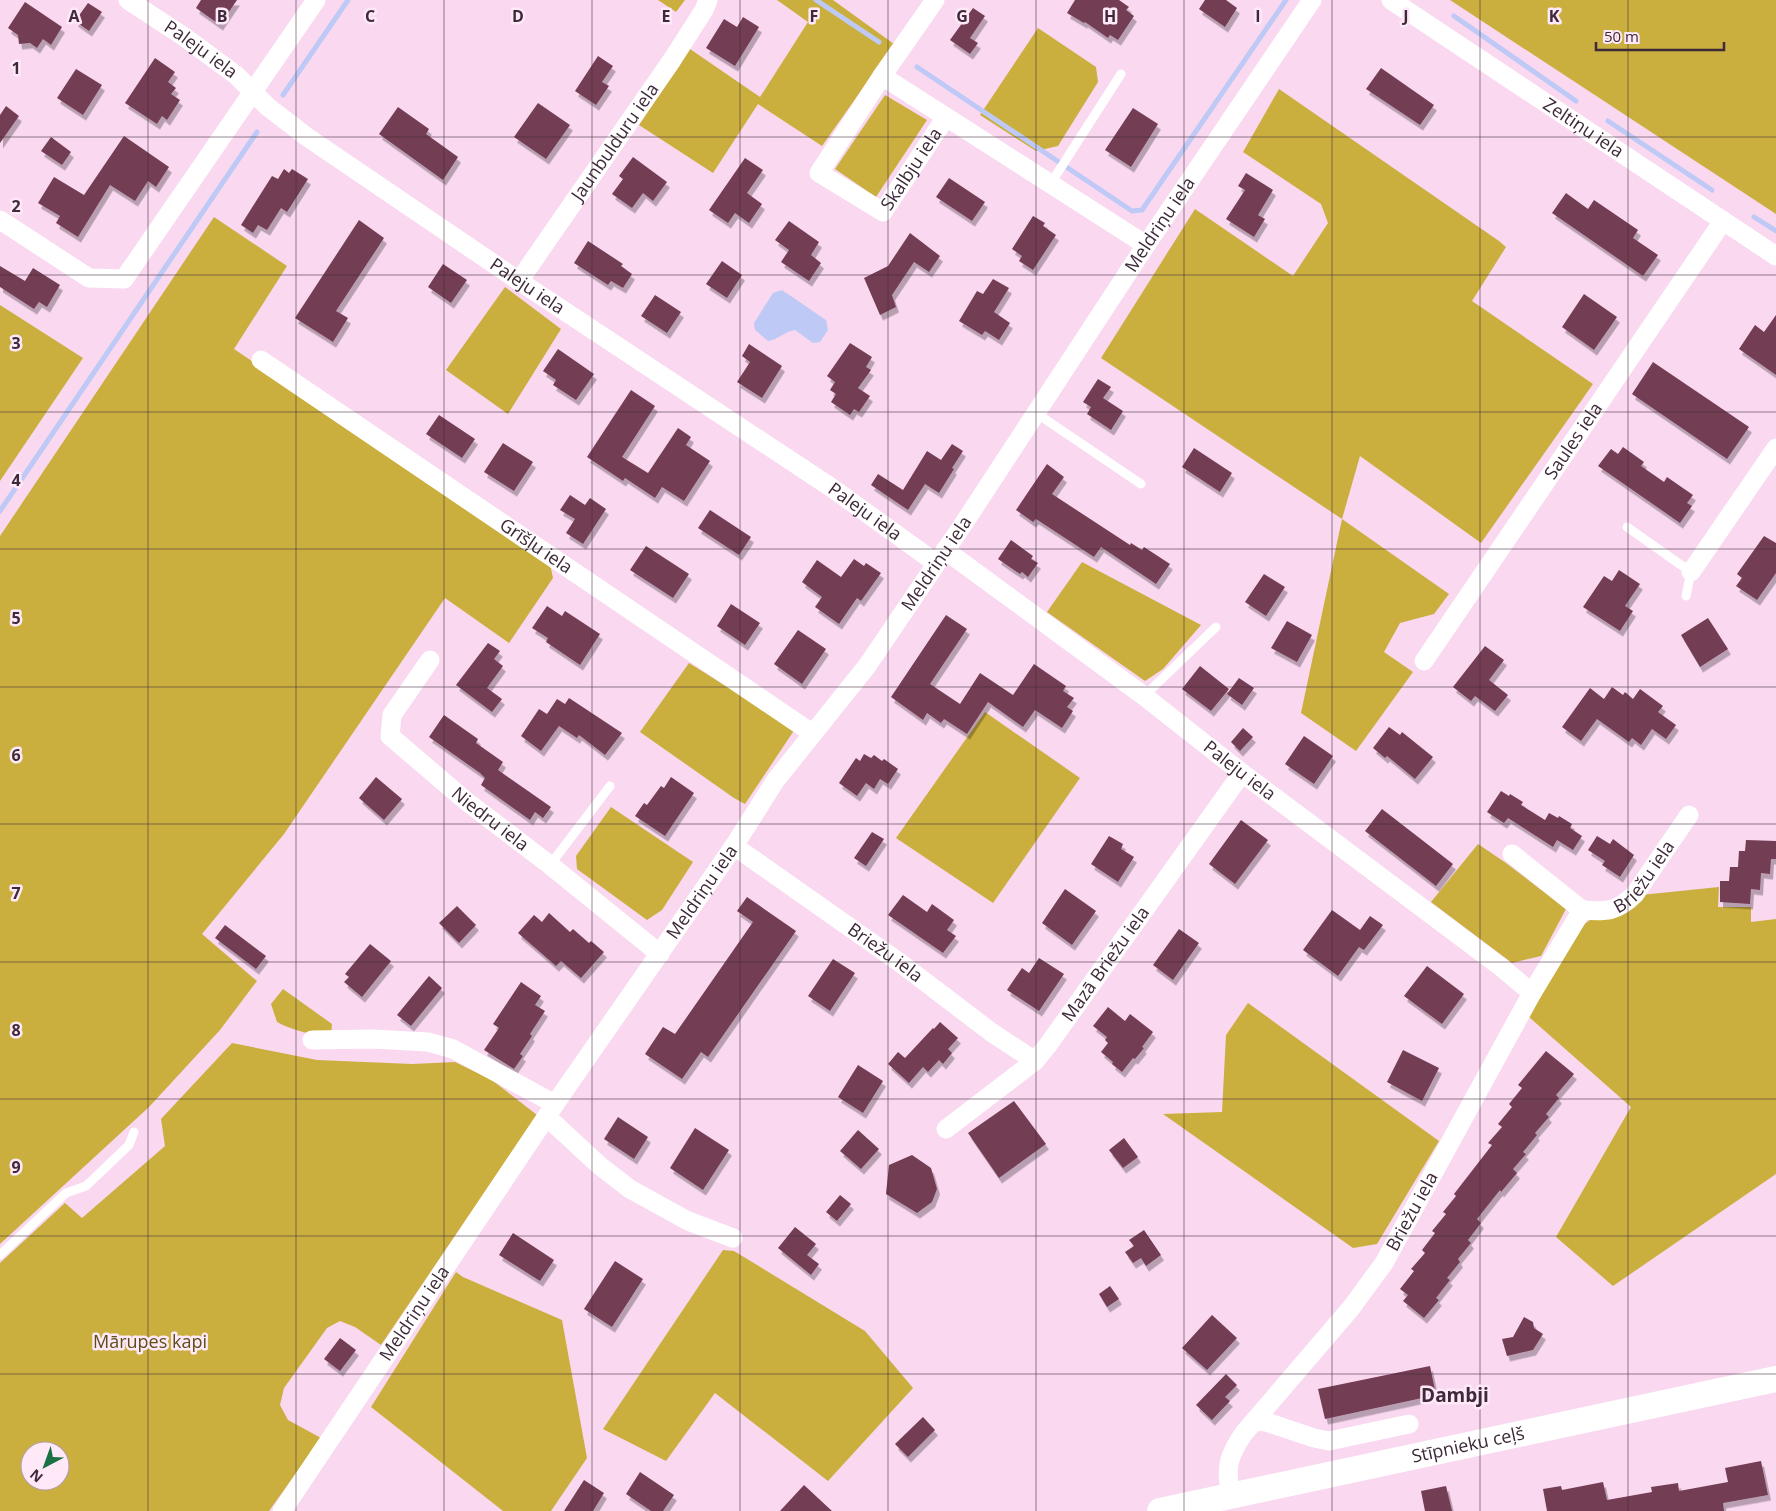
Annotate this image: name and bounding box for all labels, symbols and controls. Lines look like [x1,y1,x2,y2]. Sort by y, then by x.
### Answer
text: A [68,5,80,27]
text: B [217,5,227,27]
text: C [365,5,375,27]
text: D [512,5,524,27]
text: E [662,5,671,27]
text: F [810,5,818,27]
text: G [956,5,968,27]
text: H [1104,5,1116,27]
text: I [1255,5,1261,27]
text: J [1401,5,1409,27]
text: K [1549,5,1560,27]
street label: Paleju iela [160,14,243,83]
scale bar [1596,20,1724,52]
text: 50 m [1604,26,1639,46]
text: 1 [11,57,21,79]
street label: Jaunbulduru iela [564,78,663,207]
street label: Zeltiņu iela [1539,92,1629,163]
street label: Skalbju iela [874,123,947,215]
street label: Meldriņu iela [1119,172,1200,276]
text: 2 [11,195,21,217]
street label: Paleju iela [486,252,570,319]
text: 3 [11,332,21,354]
street label: Saules iela [1538,397,1607,484]
text: 4 [11,469,21,491]
street label: Paleju iela [824,476,907,545]
street label: Meldriņu iela [895,511,976,615]
street label: Grīšļu iela [495,512,578,579]
text: 5 [11,607,21,629]
street label: Paleju iela [1199,734,1281,805]
text: 6 [11,744,21,766]
street label: Niedru iela [447,781,534,856]
street label: Briežu iela [1609,835,1679,918]
street label: Meldriņu iela [660,840,742,943]
text: 7 [11,882,21,904]
street label: Mazā Briežu iela [1056,901,1154,1026]
street label: Briežu iela [843,917,928,987]
text: 8 [11,1019,21,1041]
text: 9 [11,1156,21,1178]
street label: Briežu iela [1380,1167,1443,1255]
street label: Meldriņu iela [373,1261,454,1365]
park label: Mārupes kapi [93,1329,207,1353]
district label: Dambji [1421,1382,1489,1408]
street label: Stīpnieku ceļš [1409,1420,1526,1468]
north arrow [20,1441,70,1491]
text: N [26,1465,47,1487]

